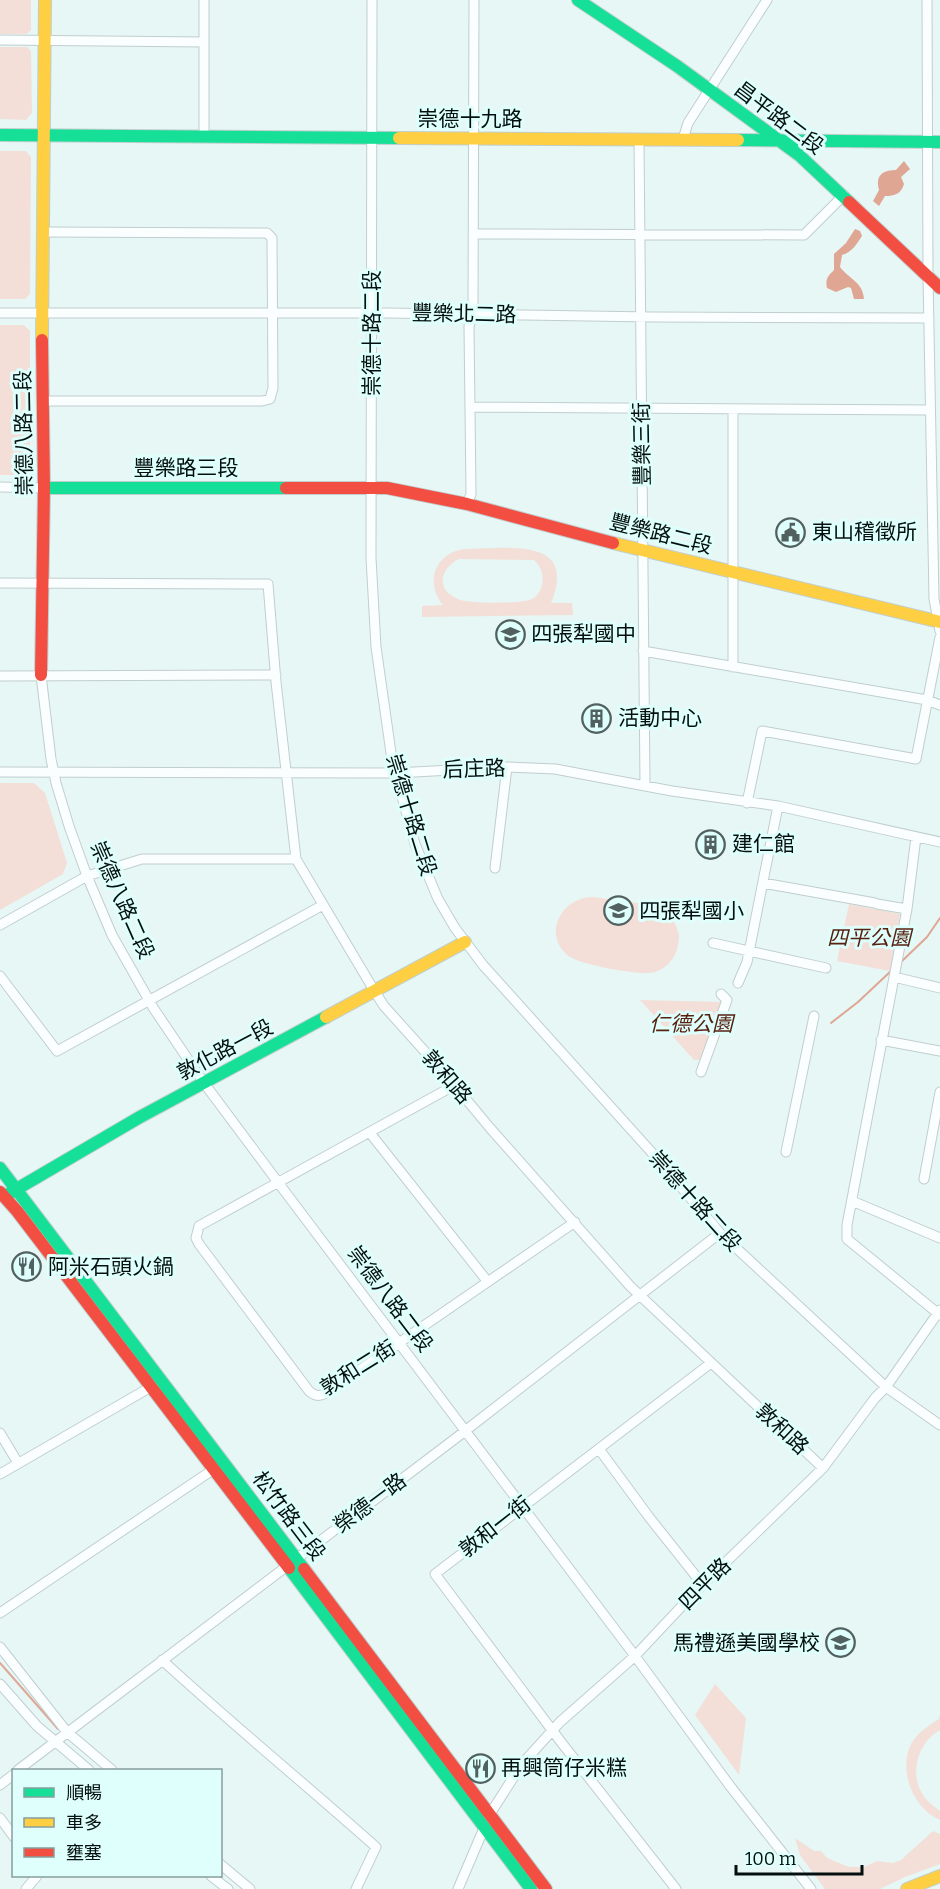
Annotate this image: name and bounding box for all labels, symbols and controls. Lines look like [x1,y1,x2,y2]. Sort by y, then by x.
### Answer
street label: 昌平路二段 [729,76,829,160]
street label: 崇德十九路 [418,106,523,132]
street label: 崇德十路二段 [359,270,385,396]
street label: 豐樂北二路 [411,300,517,328]
street label: 崇德八路二段 [10,370,38,496]
street label: 豐樂三街 [628,402,656,486]
street label: 豐樂路三段 [134,455,239,481]
street label: 豐樂路二段 [607,509,715,559]
public building icon: 東山稽徵所 [775,516,807,548]
place label: 東山稽徵所 [812,519,917,545]
school or university icon: 四張犁國中 [494,618,526,650]
place label: 四張犁國中 [531,621,636,647]
building icon: 活動中心 [581,702,613,734]
place label: 活動中心 [618,705,702,731]
street label: 崇德十路二段 [380,751,442,879]
street label: 后庄路 [442,755,506,783]
building icon: 建仁館 [695,828,727,860]
place label: 建仁館 [732,831,795,857]
street label: 崇德八路二段 [84,837,160,963]
school or university icon: 四張犁國小 [602,895,634,927]
place label: 四張犁國小 [639,898,744,924]
park label: 四平公園 [827,925,914,951]
park label: 仁德公園 [649,1011,736,1037]
street label: 敦化路一段 [173,1014,277,1086]
street label: 敦和路 [417,1045,477,1109]
street label: 崇德十路二段 [643,1145,747,1257]
street label: 崇德八路二段 [342,1241,438,1357]
restaurant icon: 阿米石頭火鍋 [11,1251,43,1283]
place label: 阿米石頭火鍋 [48,1254,174,1280]
street label: 敦和二街 [315,1335,401,1401]
street label: 敦和路 [750,1398,814,1460]
street label: 松竹路三段 [247,1466,331,1566]
street label: 榮德一路 [329,1467,411,1539]
street label: 敦和一街 [454,1491,536,1563]
street label: 四平路 [674,1553,736,1615]
school or university icon: 馬禮遜美國學校 [825,1627,857,1659]
place label: 馬禮遜美國學校 [673,1630,820,1656]
restaurant icon: 再興筒仔米糕 [464,1752,496,1784]
place label: 再興筒仔米糕 [501,1755,627,1781]
legend [12,1769,222,1877]
text: 順暢 [66,1782,102,1804]
text: 車多 [66,1812,102,1834]
scale bar [736,1838,862,1876]
text: 壅塞 [66,1842,102,1864]
text: 100 m [745,1848,796,1870]

